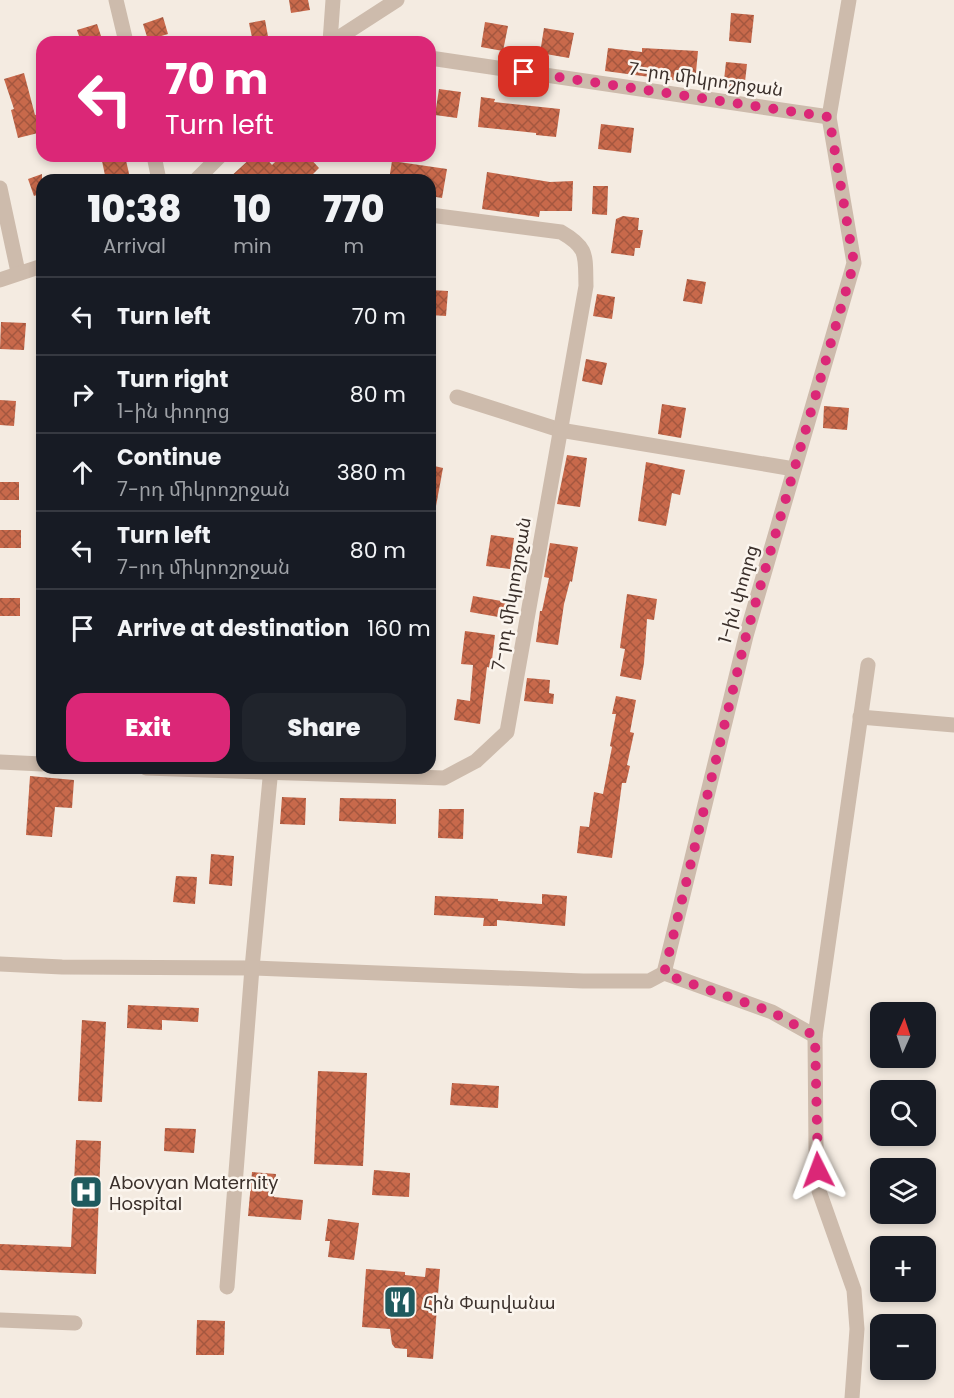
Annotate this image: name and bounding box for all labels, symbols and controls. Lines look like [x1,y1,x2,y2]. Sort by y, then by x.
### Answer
pin [498,46,549,97]
text: 70 m [165,50,268,109]
icon: arrive [507,55,540,88]
street label: 7-րդ միկրոշրջան [627,56,785,102]
icon: left [66,60,144,138]
text: Turn left [165,106,274,143]
text: 10:38 [88,184,182,235]
text: 10 [233,184,271,235]
text: 770 [323,184,384,235]
text: Arrival [103,232,166,260]
text: min [233,232,271,260]
text: m [343,232,364,260]
icon: left [66,300,99,333]
text: Turn left [117,301,211,332]
text: 70 m [352,301,406,332]
text: Turn right [117,364,228,395]
icon: right [66,378,99,411]
text: 80 m [350,379,406,410]
text: 1-ին փողոց [117,397,230,425]
text: Continue [117,442,221,473]
icon: ahead [66,456,99,489]
text: 380 m [337,457,406,488]
text: 7-րդ միկրոշրջան [117,475,290,503]
street label: 7-րդ միկրոշրջան [485,515,537,673]
text: Turn left [117,520,211,551]
icon: left [66,534,99,567]
text: 80 m [350,535,406,566]
street label: 1-ին փողոց [712,542,764,646]
text: 7-րդ միկրոշրջան [117,553,290,581]
icon: arrive [66,612,99,645]
text: Arrive at destination [117,613,349,644]
text: 160 m [367,613,431,644]
button: Exit [66,693,230,762]
button: Share [242,693,406,762]
north arrow [870,1002,936,1068]
map controls [870,1002,936,1380]
button: search [870,1080,936,1146]
position arrow [786,1138,850,1202]
button: layers [870,1158,936,1224]
place label: Abovyan Maternity Hospital [109,1170,278,1216]
hospital icon: Abovyan Maternity Hospital [68,1174,104,1210]
button: + [870,1236,936,1302]
restaurant icon: Հին Փարվանա [382,1284,418,1320]
place label: Հին Փարվանա [423,1290,556,1315]
button: − [870,1314,936,1380]

